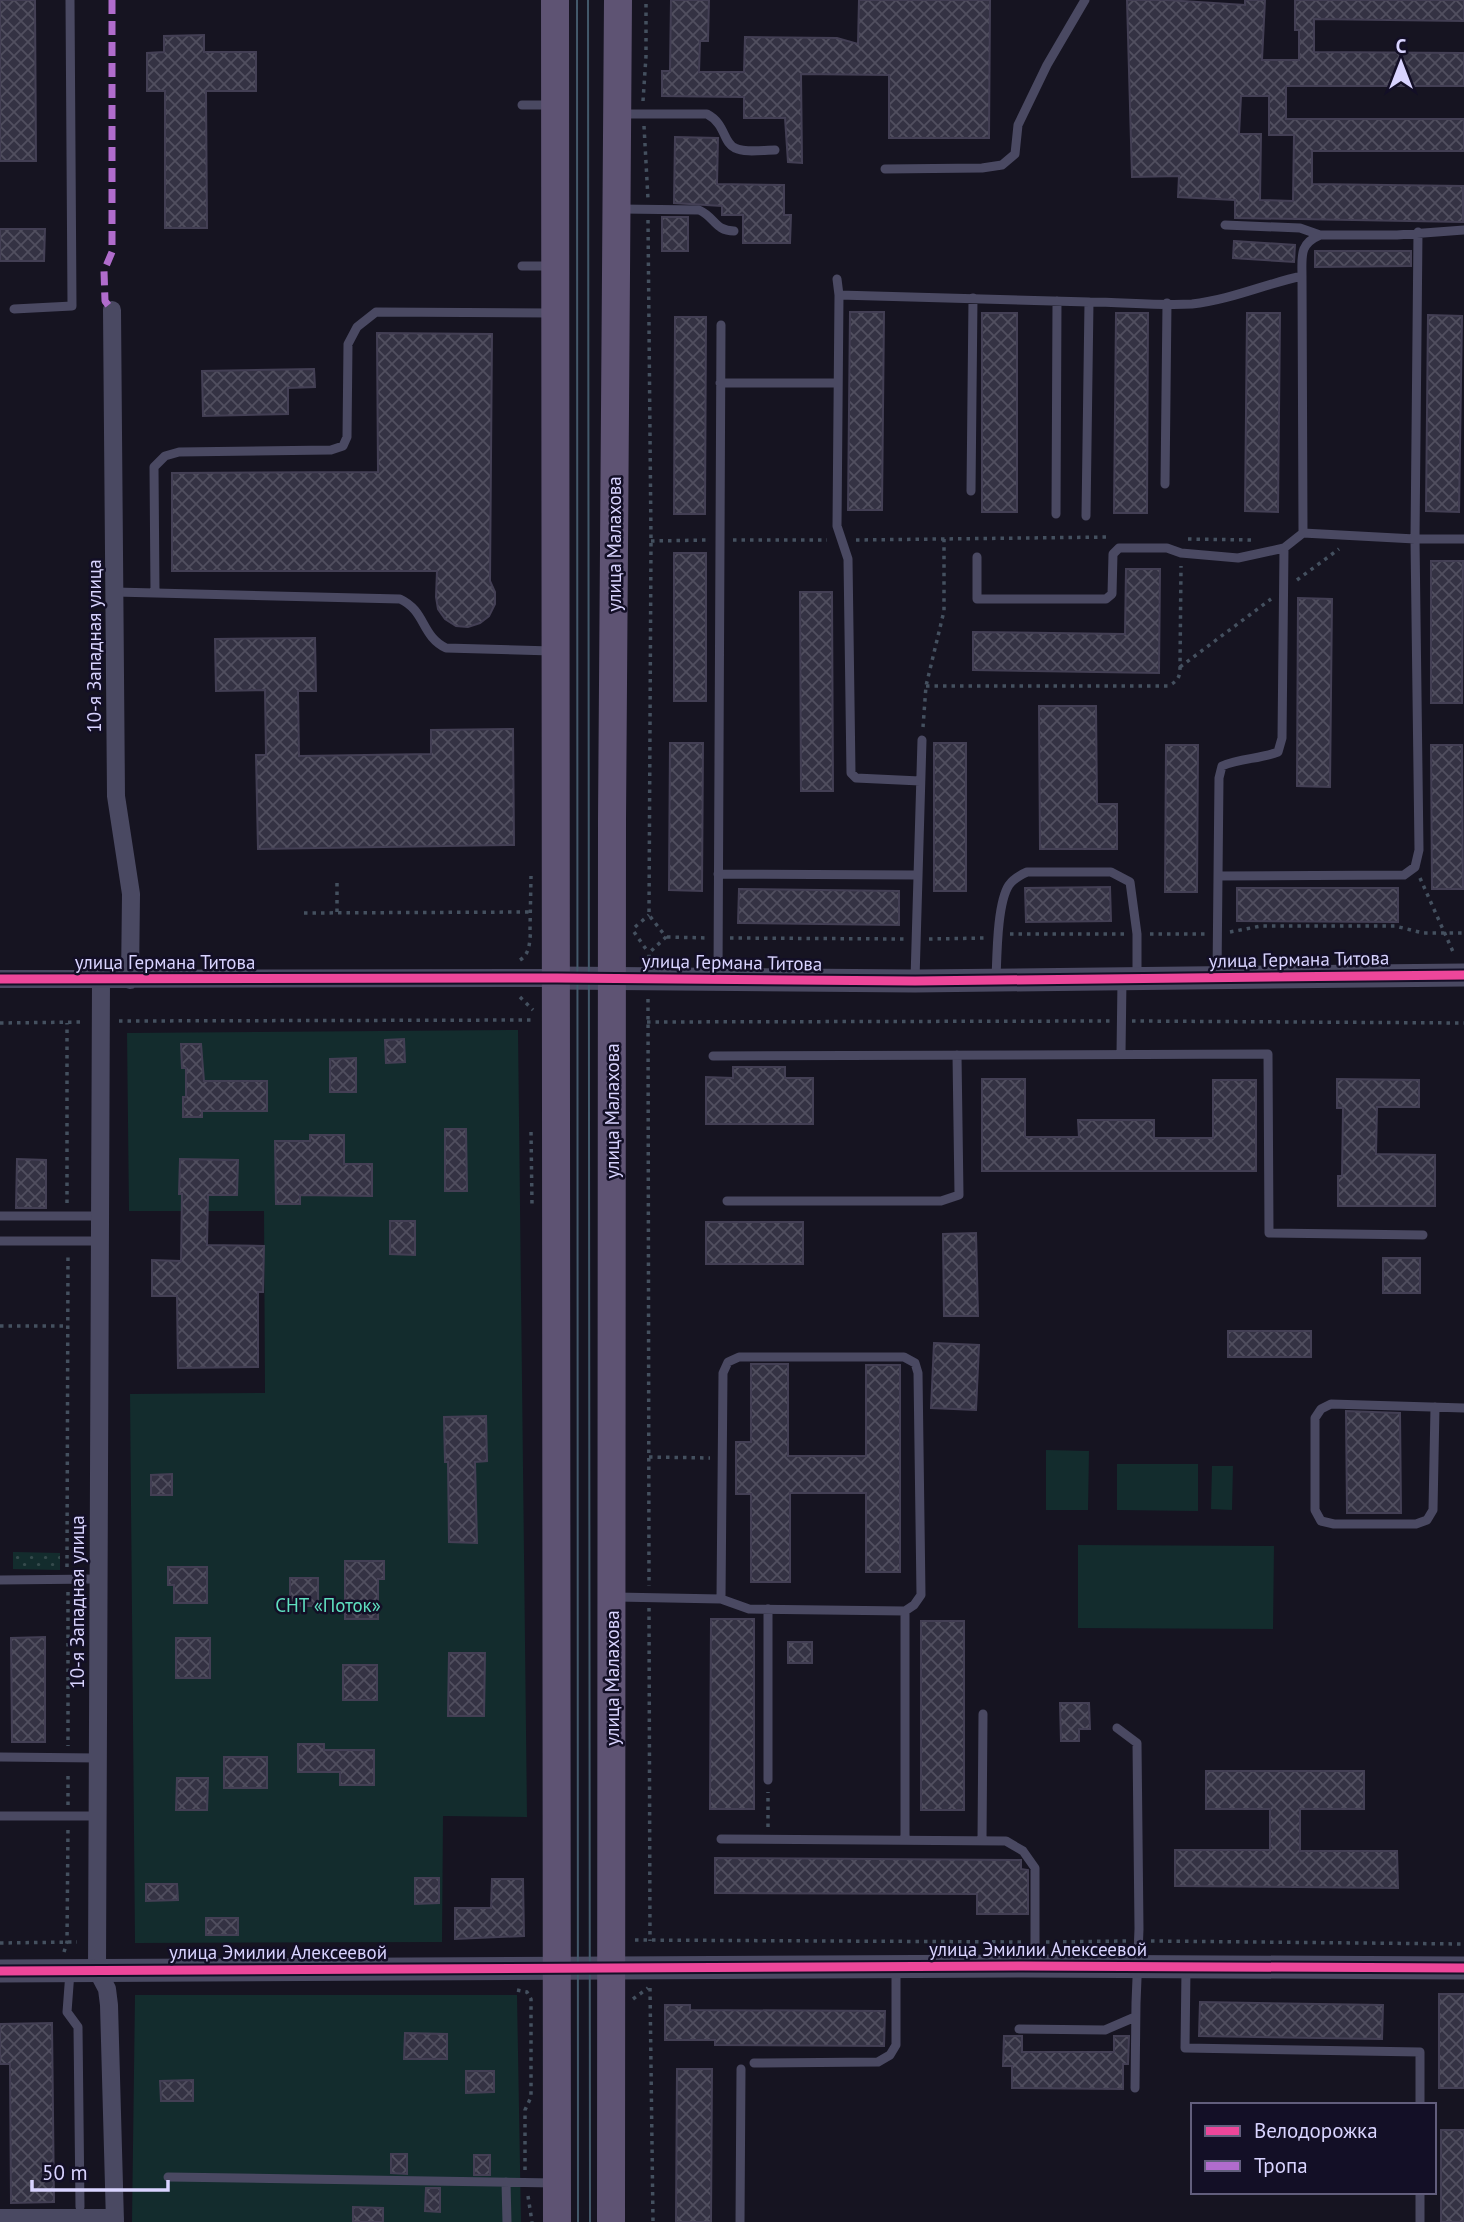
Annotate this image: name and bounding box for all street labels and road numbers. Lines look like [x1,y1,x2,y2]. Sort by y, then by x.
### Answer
street label: улица Малахова [602,476,626,612]
street label: 10-я Западная улица [82,559,106,733]
street label: улица Германа Титова [1208,945,1390,973]
street label: улица Германа Титова [641,948,823,976]
street label: улица Германа Титова [75,950,255,974]
street label: улица Малахова [600,1043,624,1179]
street label: 10-я Западная улица [65,1515,89,1689]
street label: улица Малахова [600,1610,624,1746]
street label: улица Эмилии Алексеевой [929,1937,1147,1961]
street label: улица Эмилии Алексеевой [169,1940,387,1964]

